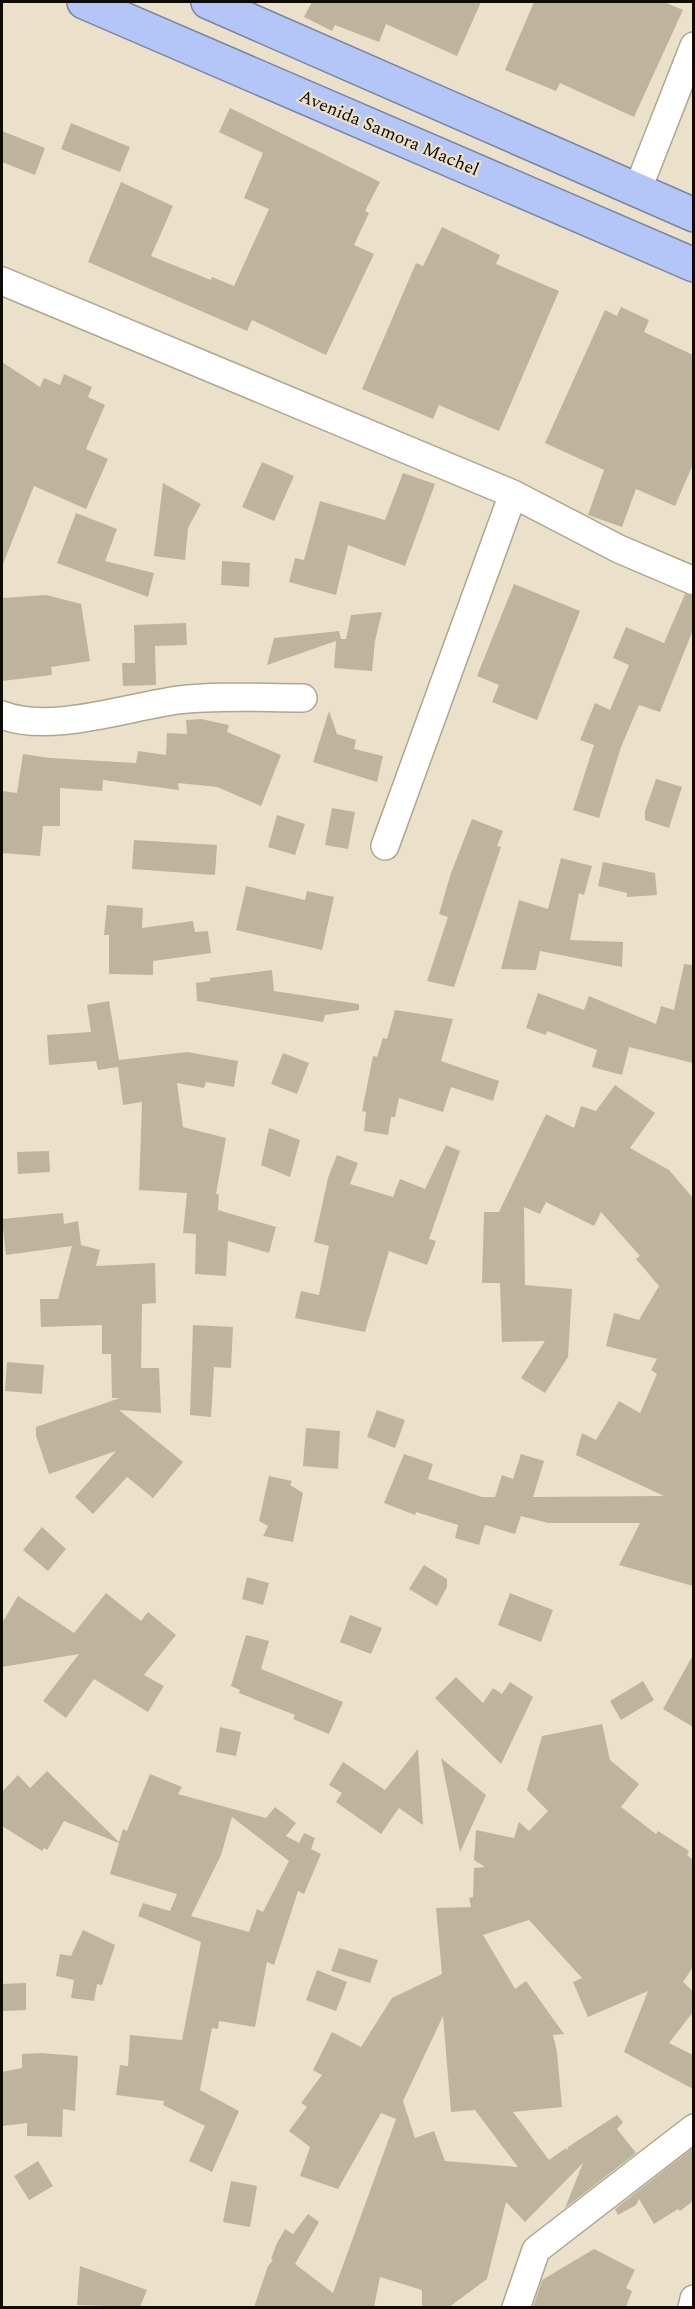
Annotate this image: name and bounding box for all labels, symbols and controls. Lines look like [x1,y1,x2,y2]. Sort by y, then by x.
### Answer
street label: Avenida Samora Machel [295,83,483,183]

